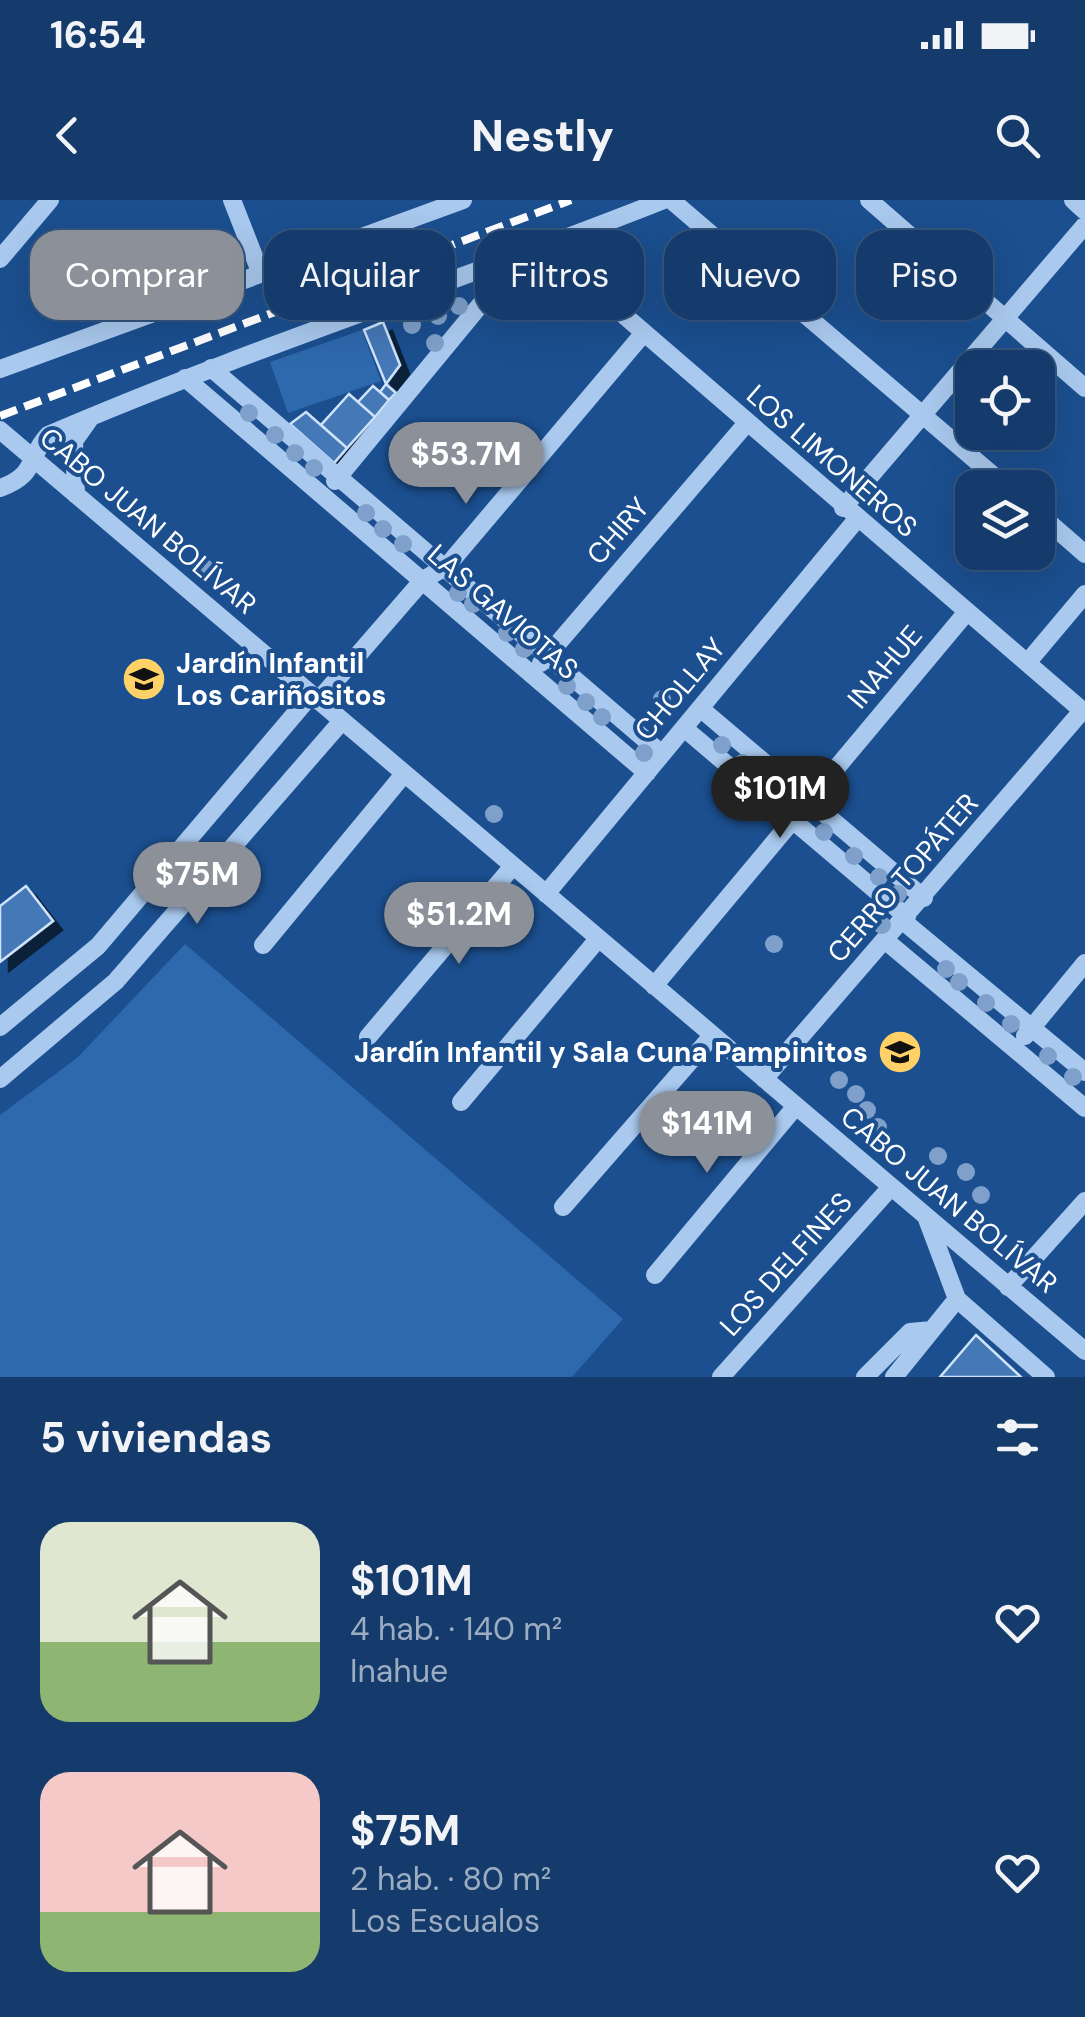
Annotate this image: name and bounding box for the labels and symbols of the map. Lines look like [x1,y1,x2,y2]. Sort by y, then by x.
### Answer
street label: LOS LIMONEROS [739,377,925,545]
street label: CABO JUAN BOLÍVAR [32,419,264,623]
pin: $53.7M [385,422,547,507]
street label: CHIRY [579,490,657,572]
street label: LAS GAVIOTAS [420,536,586,688]
street label: INAHUE [839,618,931,716]
street label: CHOLLAY [626,630,734,748]
place label: Jardín Infantil Los Cariñositos [176,645,386,714]
school or university icon: Jardín Infantil Los Cariñositos [121,656,167,702]
pin: $101M [710,756,850,841]
street label: CERRO TOPÁTER [819,785,987,971]
pin: $75M [138,842,256,927]
pin: $51.2M [378,882,540,967]
school or university icon: Jardín Infantil y Sala Cuna Pampinitos [877,1029,923,1075]
place label: Jardín Infantil y Sala Cuna Pampinitos [354,1034,868,1071]
pin: $141M [637,1091,777,1176]
street label: CABO JUAN BOLÍVAR [833,1098,1065,1302]
street label: LOS DELFINES [712,1184,860,1344]

